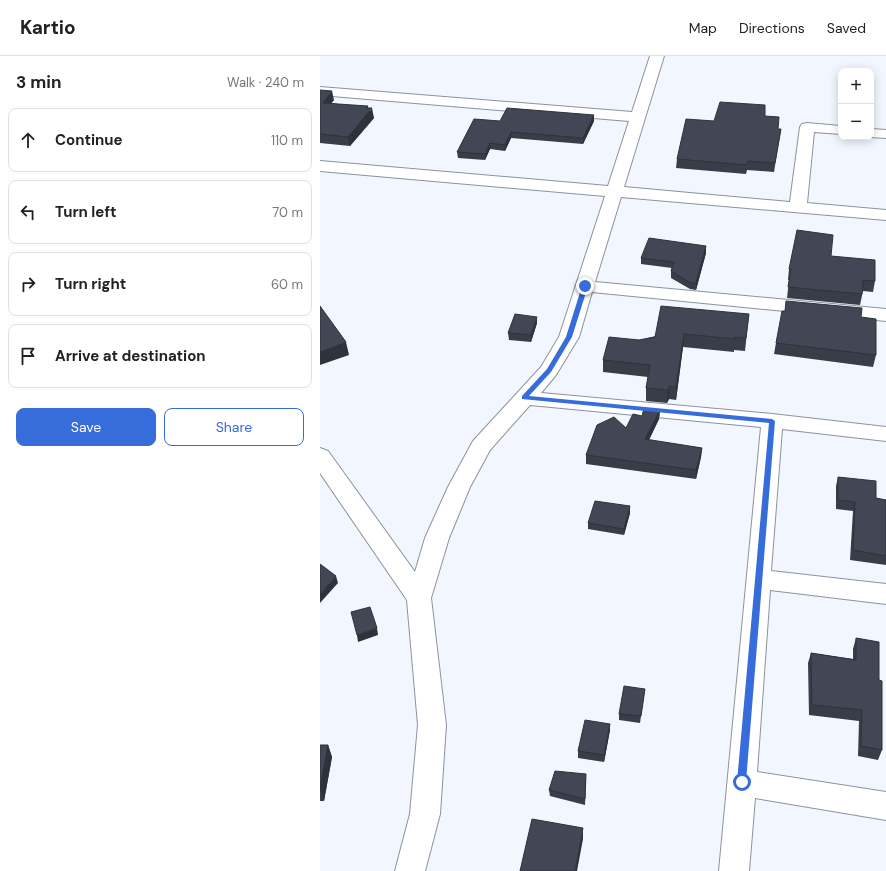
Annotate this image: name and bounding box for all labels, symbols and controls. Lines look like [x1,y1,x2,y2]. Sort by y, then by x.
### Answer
text: Kartio [20,15,76,40]
text: Map [689,19,717,37]
text: Directions [739,19,805,37]
text: Saved [827,19,866,37]
map controls [838,68,874,140]
button: + [838,68,874,104]
text: 3 min [16,71,61,93]
text: Walk · 240 m [227,74,304,91]
button: − [838,104,874,140]
icon: ahead [17,129,39,151]
text: Continue [55,130,123,150]
text: 110 m [271,132,303,149]
icon: left [17,201,39,223]
text: Turn left [55,202,116,222]
text: 70 m [272,204,303,221]
icon: right [17,273,39,295]
text: Turn right [55,274,126,294]
text: 60 m [271,276,303,293]
route end [576,277,594,295]
icon: arrive [17,345,39,367]
text: Arrive at destination [55,346,206,366]
button: Save [16,408,156,446]
button: Share [164,408,304,446]
route start [733,773,751,791]

